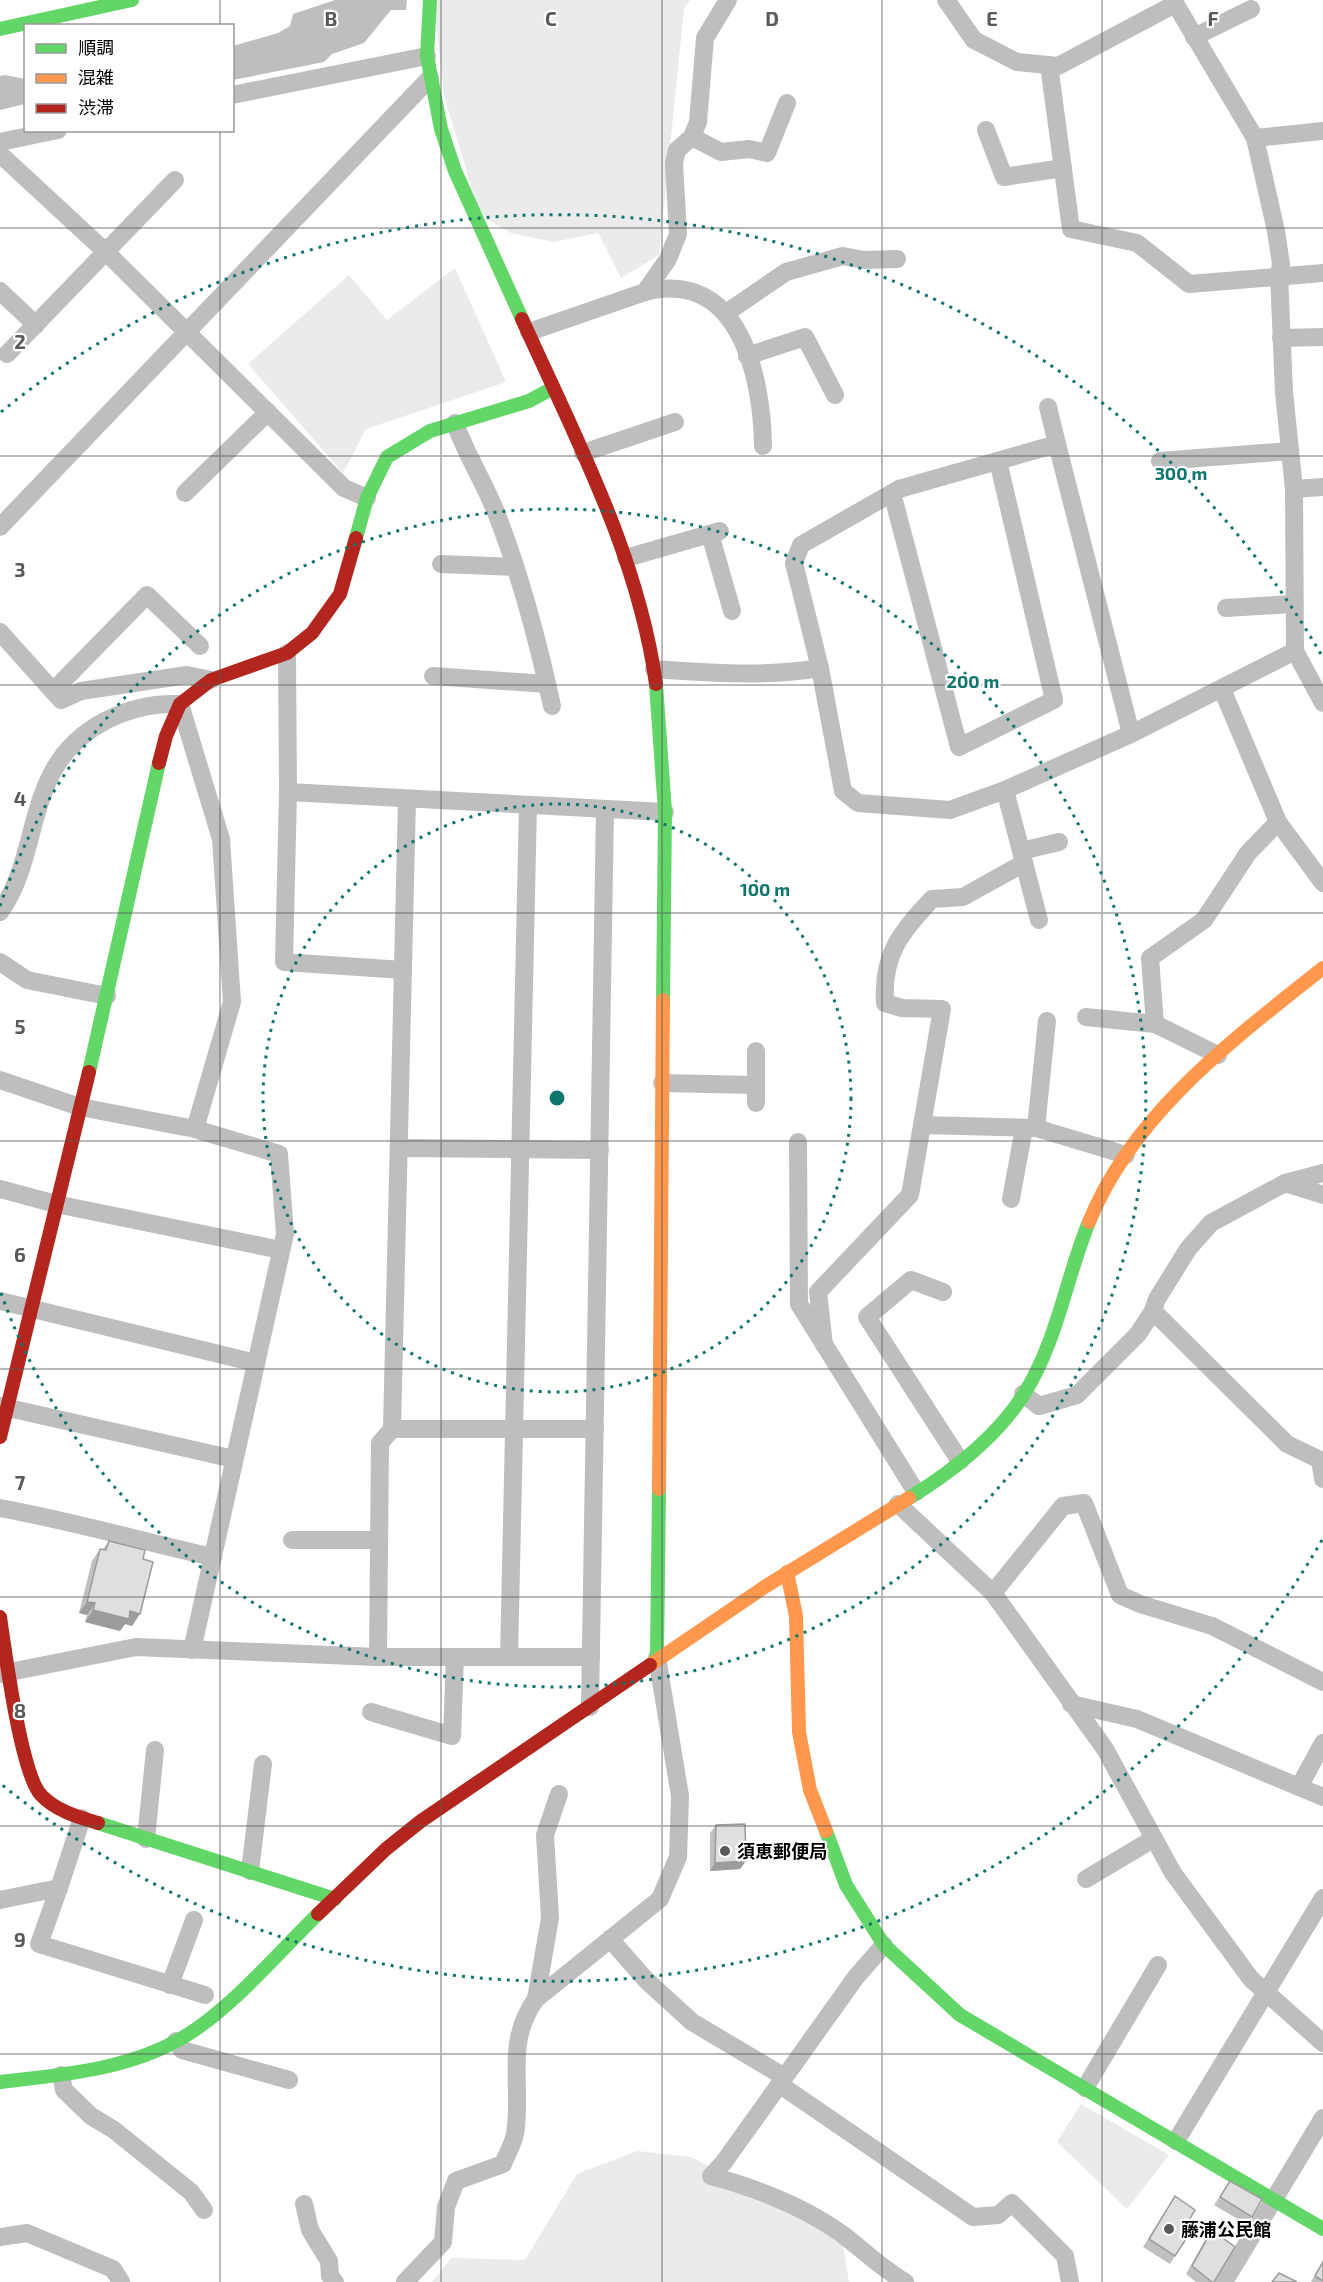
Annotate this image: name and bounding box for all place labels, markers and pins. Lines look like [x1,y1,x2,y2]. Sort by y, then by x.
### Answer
centre of rings [547,1088,567,1108]
place label: 須恵郵便局 [737,1840,827,1862]
marker: 須恵郵便局 [718,1844,732,1858]
place label: 藤浦公民館 [1181,2218,1271,2240]
marker: 藤浦公民館 [1162,2222,1176,2236]

